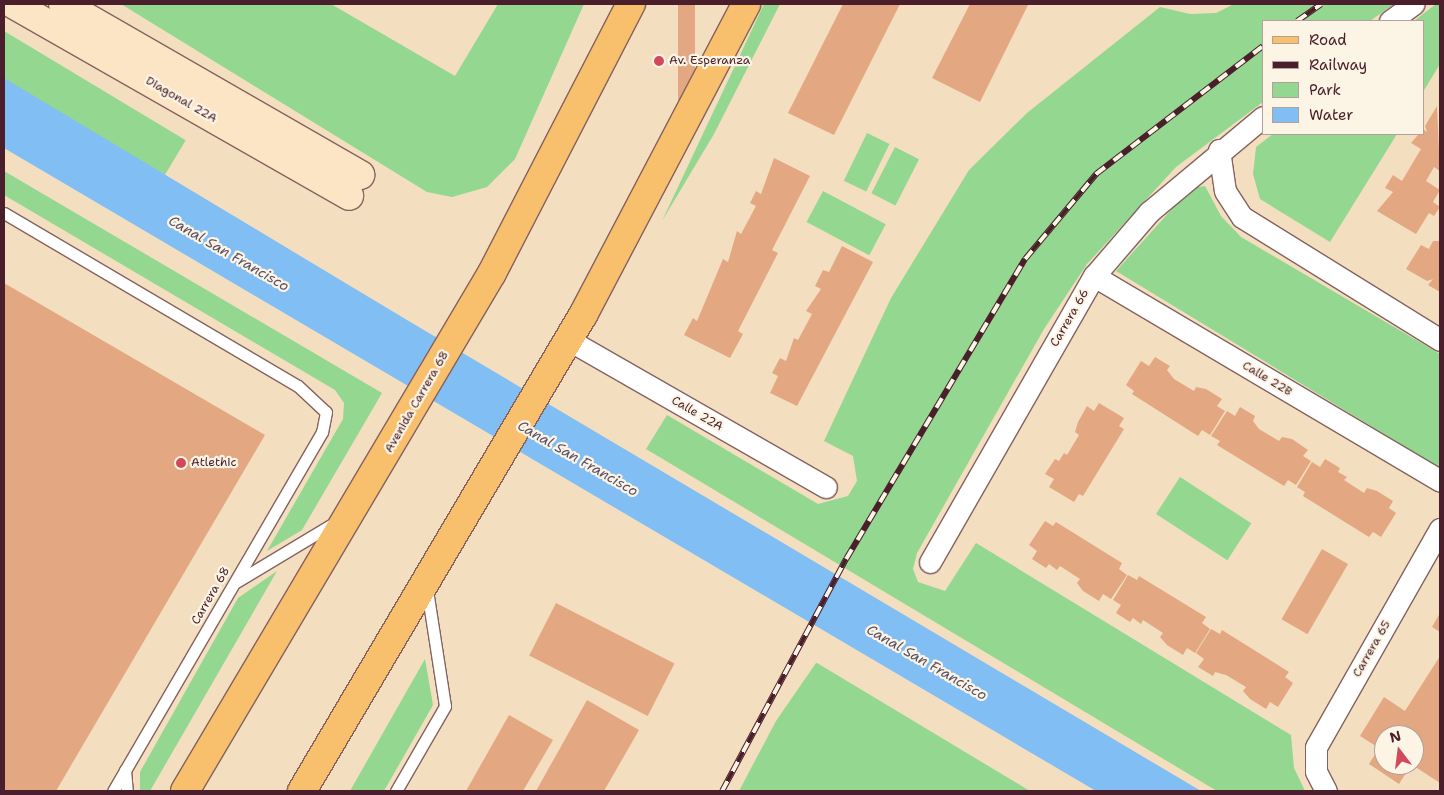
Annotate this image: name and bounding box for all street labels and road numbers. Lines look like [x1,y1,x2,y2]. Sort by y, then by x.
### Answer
street label: Diagonal 22A [143,74,219,126]
street label: Carrera 66 [1048,287,1092,349]
street label: Avenida Carrera 68 [382,349,452,455]
street label: Calle 22B [1239,359,1295,399]
street label: Calle 22A [669,394,725,434]
street label: Carrera 68 [189,565,233,627]
street label: Carrera 65 [1350,618,1394,680]

